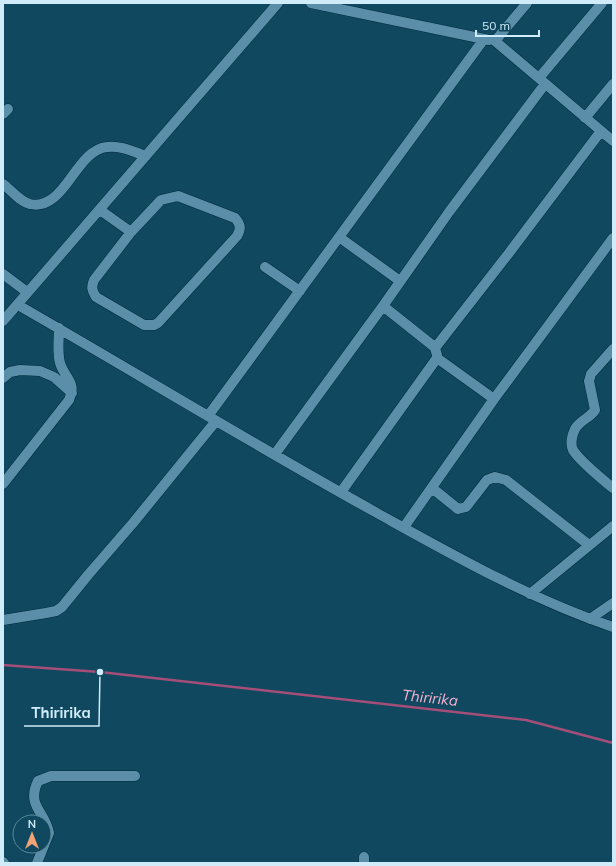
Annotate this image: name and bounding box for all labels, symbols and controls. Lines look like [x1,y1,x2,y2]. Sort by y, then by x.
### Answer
scale bar [476,12,539,38]
text: 50 m [482,18,510,33]
water label: Thiririka [401,685,459,710]
callout: Thiririka [24,699,99,726]
text: Thiririka [31,703,91,722]
north arrow [12,814,52,854]
text: N [28,817,36,831]

